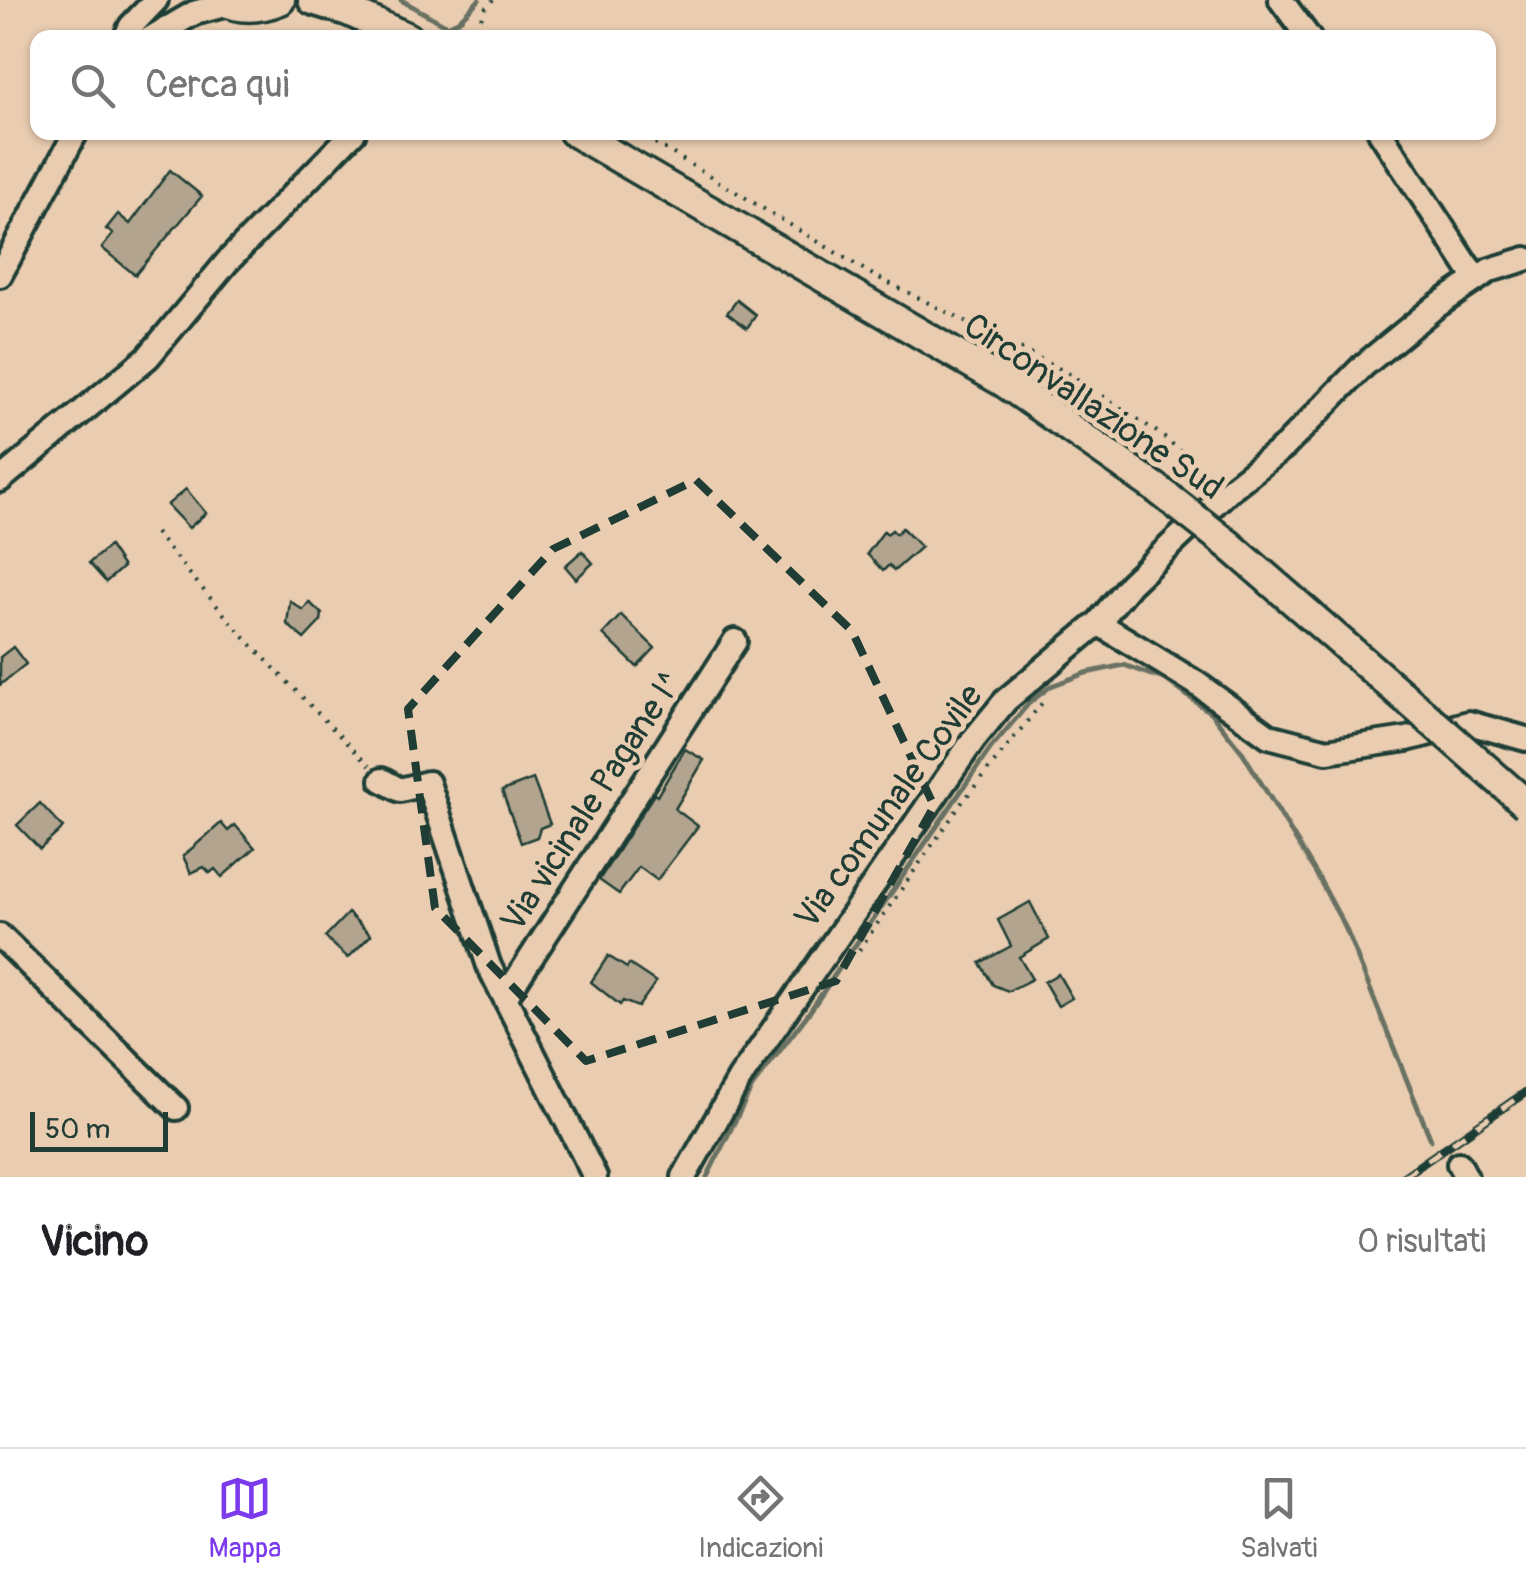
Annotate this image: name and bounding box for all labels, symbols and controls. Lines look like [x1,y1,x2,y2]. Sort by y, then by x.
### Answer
search box [30,30,1496,140]
icon: search [65,58,120,113]
text: Cerca qui [145,61,290,109]
street label: Circonvallazione Sud [955,304,1232,510]
street label: Via vicinale Pagane I^ [491,663,693,940]
street label: Via comunale Covile [785,675,993,938]
scale bar [30,1107,168,1152]
text: 50 m [45,1112,110,1147]
text: Vicino [40,1216,148,1268]
text: 0 risultati [1357,1222,1486,1262]
tab: Mappa [209,1471,281,1566]
tab: Indicazioni [698,1471,823,1566]
tab: Salvati [1240,1471,1317,1566]

